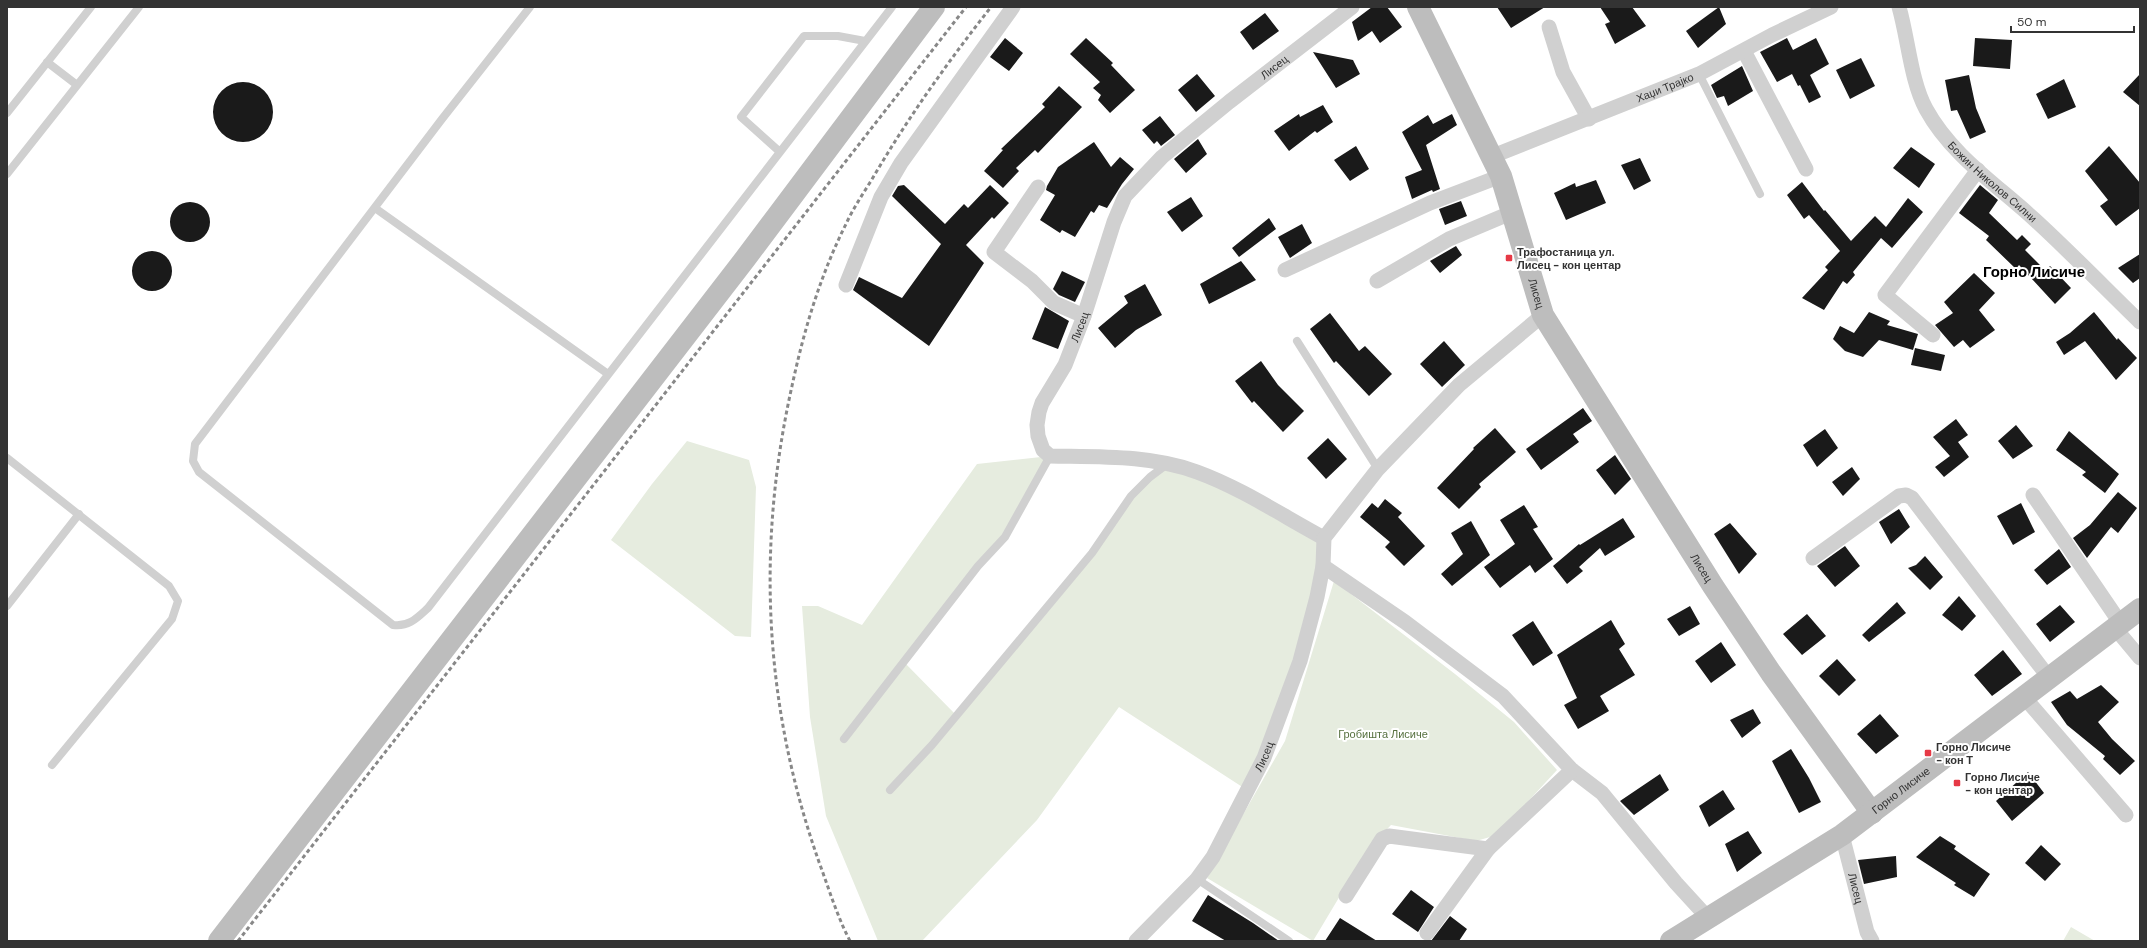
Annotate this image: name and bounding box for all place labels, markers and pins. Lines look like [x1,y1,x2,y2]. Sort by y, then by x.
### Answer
place label: Трафостаница ул. Лисец - кон центар [1517,245,1621,272]
marker: Трафостаница ул. Лисец - кон центар [1504,253,1514,263]
place label: Горно Лисиче - кон Т [1936,740,2011,767]
marker: Горно Лисиче - кон Т [1923,748,1933,758]
place label: Горно Лисиче - кон центар [1965,770,2040,797]
marker: Горно Лисиче - кон центар [1952,778,1962,788]

